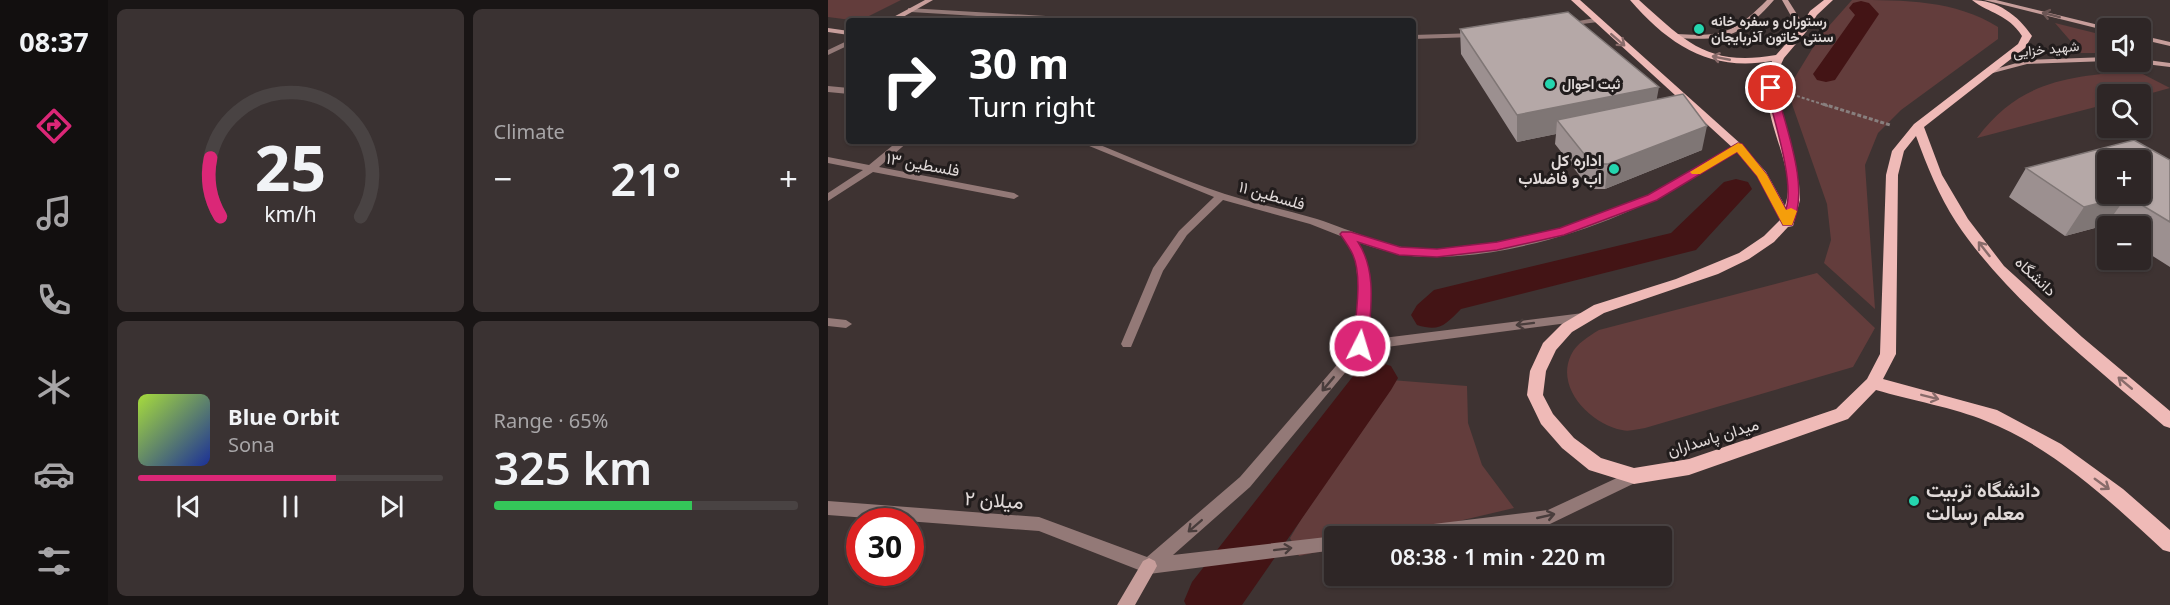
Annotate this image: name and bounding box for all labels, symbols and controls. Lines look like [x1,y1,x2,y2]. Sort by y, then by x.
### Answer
one-way arrow [2041,9,2060,21]
place label: رستوران و سفره خانه سنتی خاتون آذربایجان [1711,11,1833,46]
map controls [2097,18,2151,270]
button: sound [2097,18,2151,72]
marker: رستوران و سفره خانه سنتی خاتون آذربایجان [1692,22,1706,36]
text: 08:37 [19,23,89,60]
one-way arrow [1610,33,1625,47]
text: 30 m [969,34,1069,91]
street label: شهید خزایی [2012,36,2080,61]
icon: right [870,42,948,120]
one-way arrow [1712,52,1732,63]
pin [1745,62,1796,113]
icon: arrive [1754,71,1787,104]
place label: ثبت احوال [1562,74,1620,93]
marker: ثبت احوال [1543,77,1557,91]
button: search [2097,84,2151,138]
text: Turn right [969,88,1095,125]
icon: directions [33,105,75,147]
text: Climate [494,118,565,145]
text: 25 [255,124,326,209]
street label: فلسطین ۱۳ [885,147,961,181]
text: 21° [610,148,681,209]
place label: اداره کل اب و فاضلاب [1518,149,1602,189]
button: + [2097,150,2151,204]
text: − [494,156,512,201]
text: + [779,156,798,201]
marker: اداره کل اب و فاضلاب [1607,162,1621,176]
street label: فلسطین ۱۱ [1236,175,1308,215]
icon: music [33,192,75,234]
text: km/h [264,200,317,229]
button: − [2097,216,2151,270]
one-way arrow [1978,242,1990,258]
street label: دانشگاه [2010,251,2062,301]
icon: phone [33,279,75,321]
position arrow [1328,314,1392,378]
one-way arrow [1515,319,1535,330]
icon: climate [33,366,75,408]
one-way arrow [1321,376,1335,391]
one-way arrow [2118,376,2133,390]
one-way arrow [1920,392,1939,404]
text: Blue Orbit [228,401,340,431]
text: Range · 65% [494,407,608,434]
street label: میدان پاسداران [1665,413,1762,462]
text: Sona [228,431,275,458]
text: 325 km [494,437,652,498]
icon: car [33,453,75,495]
place label: دانشگاه تربیت معلم رسالت [1926,476,2040,526]
one-way arrow [2093,478,2109,490]
street label: میلان ۲ [964,484,1024,515]
icon: previous [172,490,205,523]
icon: pause [274,490,307,523]
icon: next [375,490,408,523]
marker: دانشگاه تربیت معلم رسالت [1907,494,1921,508]
speed limit sign: 30 [846,508,924,586]
one-way arrow [1536,510,1555,521]
one-way arrow [1188,519,1203,533]
icon: filters [33,540,75,582]
text: 08:38 · 1 min · 220 m [1390,541,1606,571]
one-way arrow [1273,544,1293,555]

